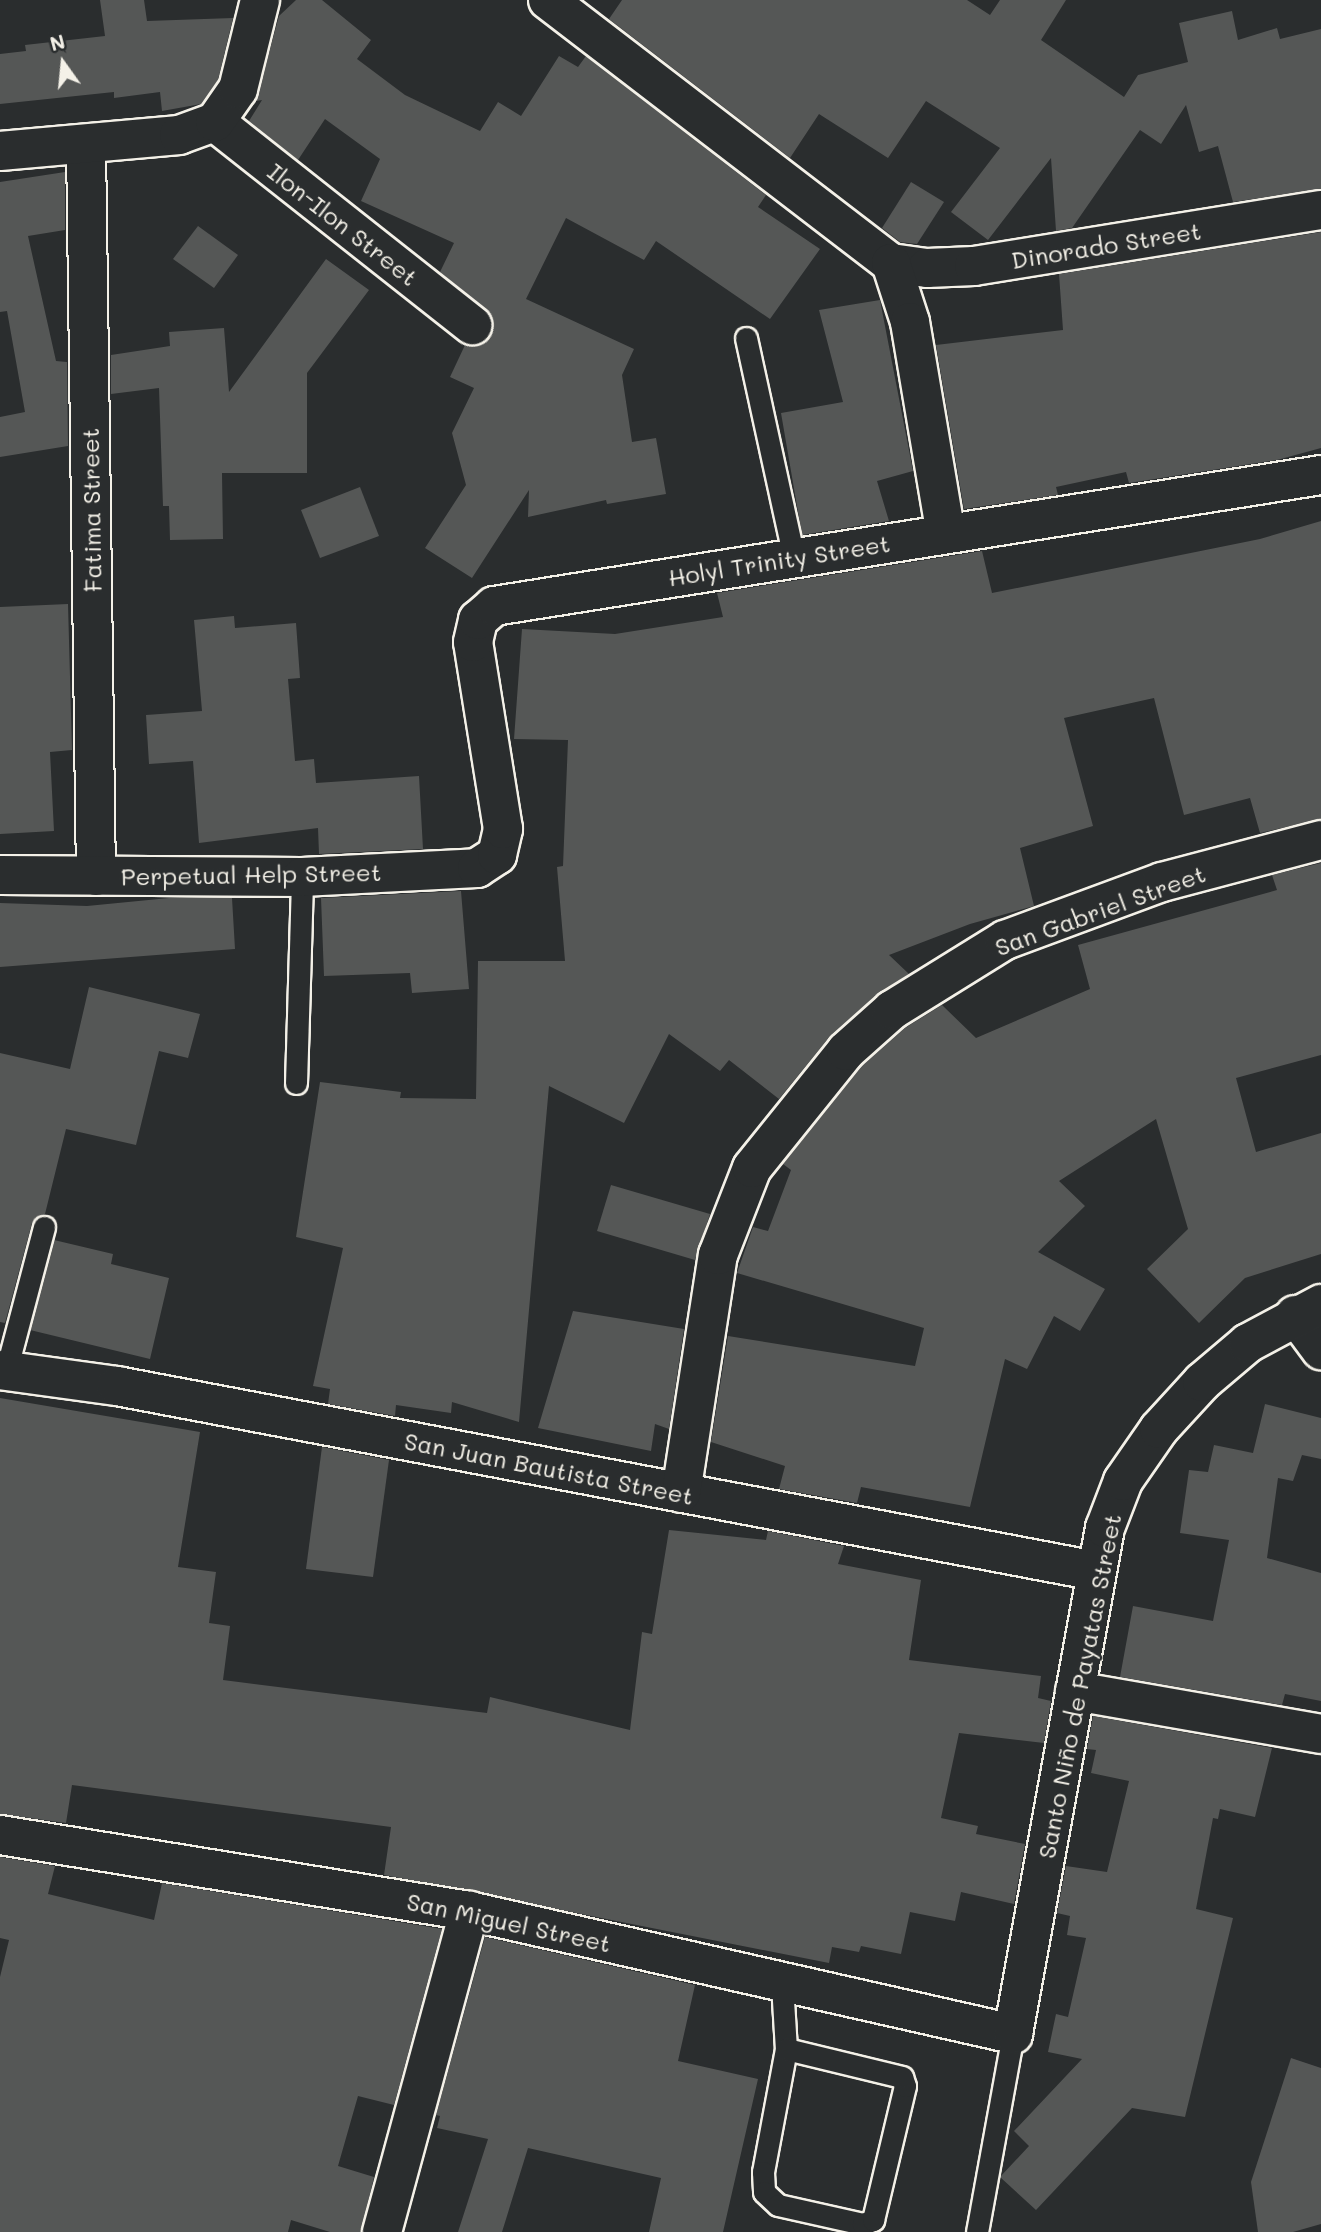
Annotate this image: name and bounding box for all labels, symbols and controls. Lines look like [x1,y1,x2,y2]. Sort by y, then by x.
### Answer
north arrow [28,28,98,98]
text: N [47,28,68,56]
street label: Ilon-Ilon Street [262,157,424,291]
street label: Dinorado Street [1009,216,1203,274]
street label: Fatima Street [75,428,107,592]
street label: Holyl Trinity Street [666,528,892,592]
street label: Perpetual Help Street [121,857,381,891]
street label: San Gabriel Street [991,859,1209,961]
street label: San Juan Bautista Street [402,1426,696,1510]
street label: Santo Niño de Payatas Street [1031,1511,1127,1861]
street label: San Miguel Street [404,1886,614,1958]

